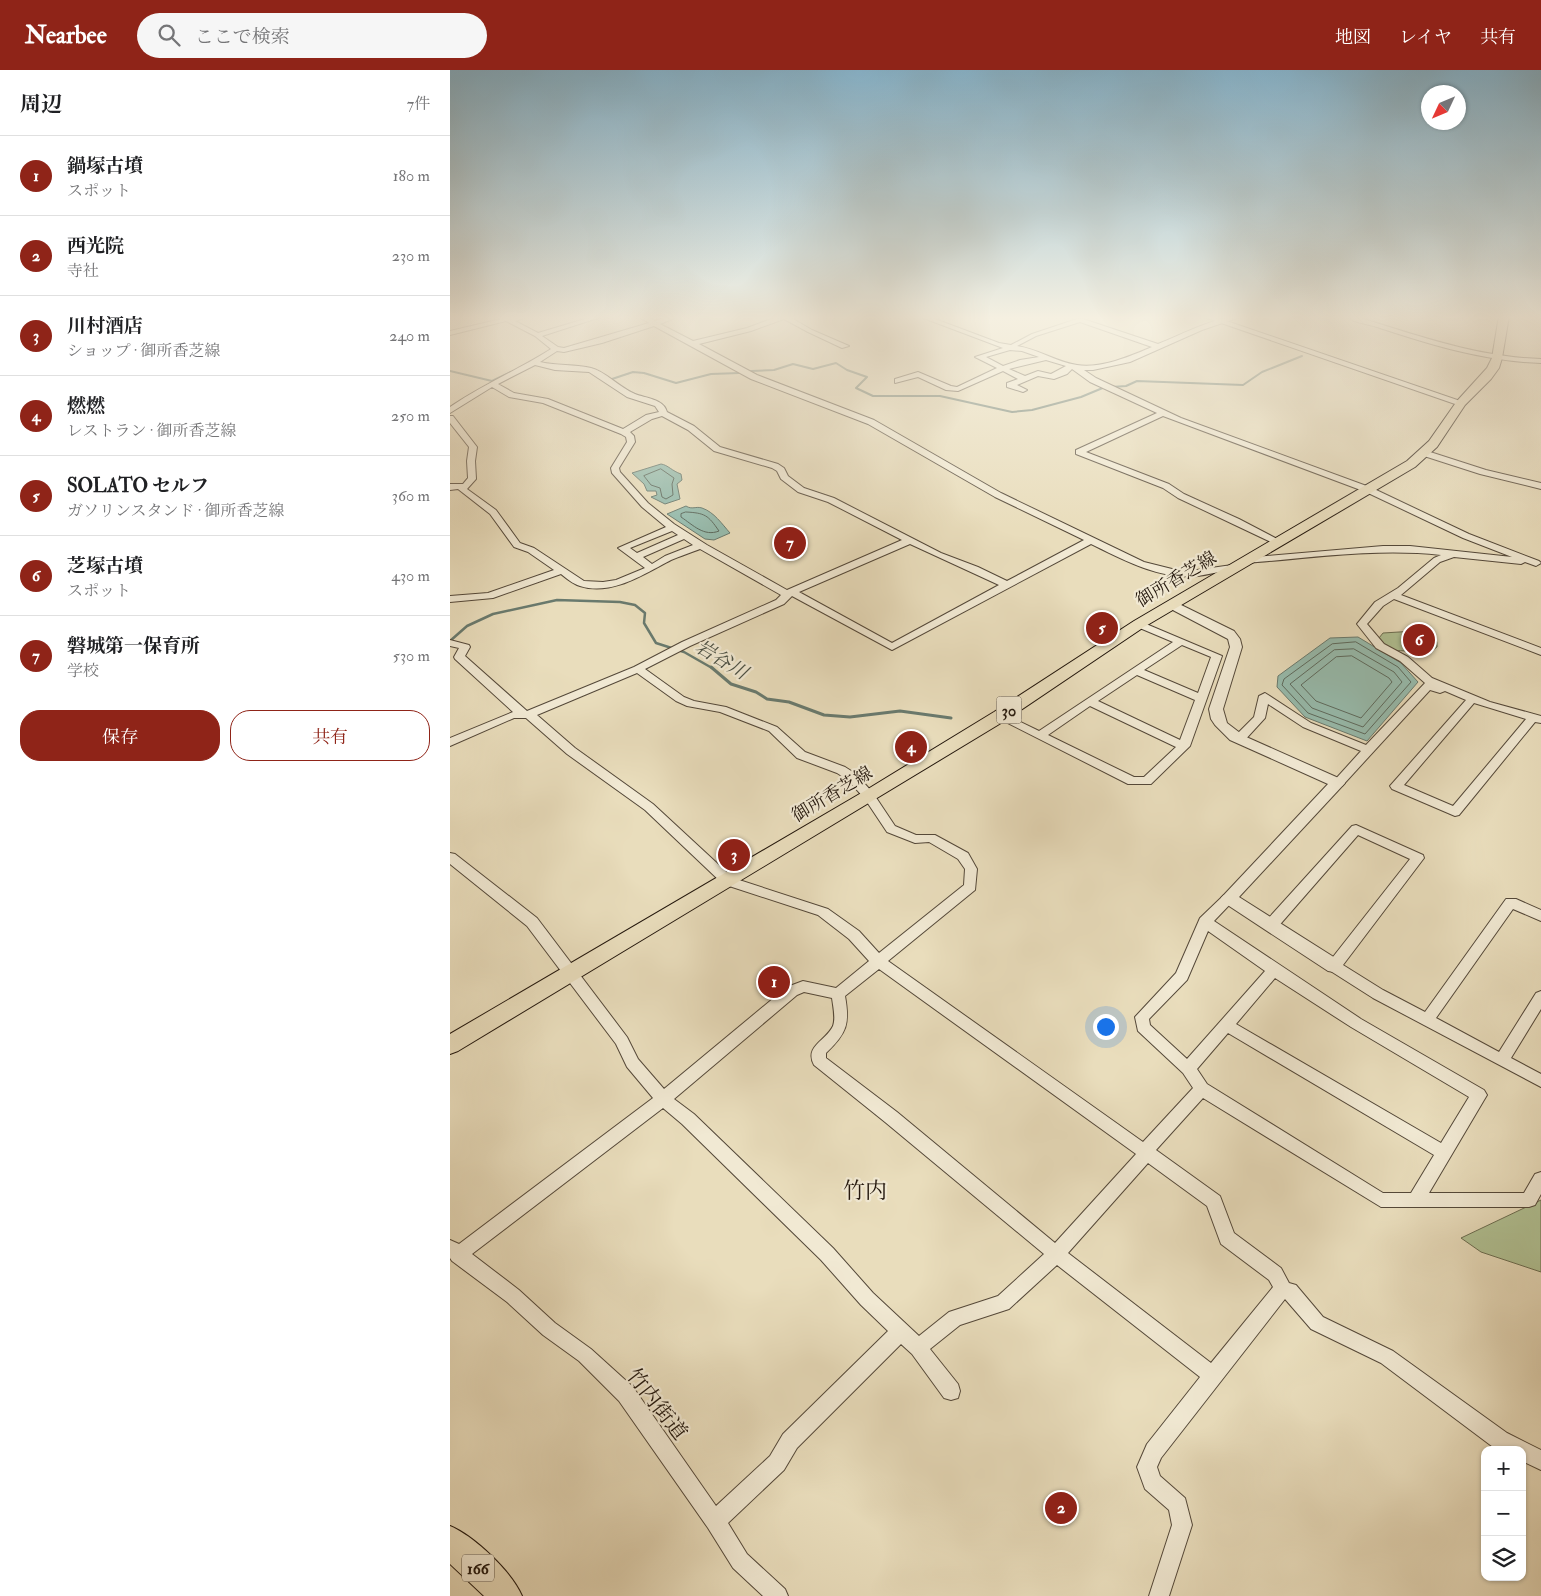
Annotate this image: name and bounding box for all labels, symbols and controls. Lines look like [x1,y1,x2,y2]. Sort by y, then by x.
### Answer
search box [137,13,487,58]
text: Nearbee [25,20,107,51]
icon: search [155,21,183,49]
text: ここで検索 [195,25,290,49]
text: 地図 [1335,26,1371,49]
text: レイヤ [1399,26,1452,49]
text: 共有 [1480,26,1516,49]
north arrow [1421,85,1466,130]
text: 周辺 [20,91,62,118]
text: 7件 [407,94,430,114]
text: 鍋塚古墳 [67,154,143,178]
text: 1 [33,166,39,186]
text: 180 m [393,166,430,186]
text: スポット [67,181,131,201]
text: 西光院 [67,234,124,258]
text: 2 [32,246,40,266]
text: 230 m [392,246,430,266]
text: 寺社 [67,261,99,281]
text: 川村酒店 [67,314,143,338]
text: 3 [33,326,39,346]
text: 240 m [389,326,430,346]
text: ショップ · 御所香芝線 [67,341,221,361]
text: 燃燃 [67,394,105,418]
text: 4 [32,406,40,426]
text: 250 m [391,406,430,426]
text: レストラン · 御所香芝線 [67,421,236,441]
text: SOLATO セルフ [67,474,209,498]
text: 5 [32,486,40,506]
text: 360 m [392,486,430,506]
text: ガソリンスタンド · 御所香芝線 [67,501,284,521]
pin: 7 [774,524,806,562]
street label: 御所香芝線 [1132,546,1221,612]
text: 芝塚古墳 [67,554,143,578]
text: 6 [32,566,40,586]
text: 430 m [391,566,430,586]
text: スポット [67,581,131,601]
pin: 5 [1086,609,1118,647]
pin: 6 [1403,621,1435,659]
text: 磐城第一保育所 [67,634,200,658]
water label: 岩谷川 [691,635,754,686]
text: 7 [32,646,40,666]
text: 530 m [393,646,430,666]
text: 学校 [67,661,99,681]
road number: 30 [996,696,1022,724]
button: 保存 [20,710,220,761]
button: 共有 [230,710,430,761]
pin: 4 [895,728,927,766]
street label: 御所香芝線 [788,761,877,827]
pin: 3 [718,836,750,874]
pin: 1 [758,963,790,1001]
your location [1093,1014,1119,1040]
district label: 竹内 [843,1177,887,1205]
street label: 竹内街道 [620,1363,693,1446]
map controls [1481,1446,1526,1581]
button: + [1481,1446,1526,1491]
pin: 2 [1045,1489,1077,1527]
button: − [1481,1491,1526,1536]
button: layers [1481,1536,1526,1581]
road number: 166 [462,1555,494,1582]

